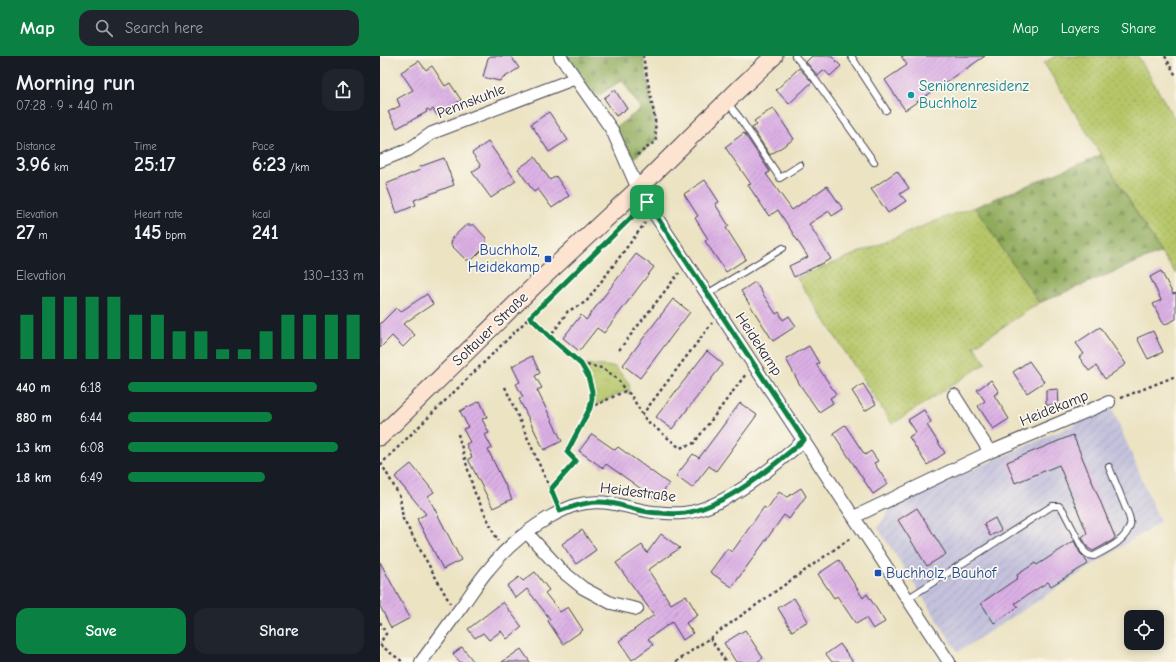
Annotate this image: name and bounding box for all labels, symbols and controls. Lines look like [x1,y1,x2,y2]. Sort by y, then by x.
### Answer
search box [79,10,359,46]
text: Map [20,17,55,39]
icon: search [93,17,115,39]
text: Search here [125,19,203,37]
text: Map [1012,20,1039,37]
text: Layers [1061,20,1099,37]
text: Share [1121,20,1156,37]
button: share [322,69,364,111]
text: Morning run [16,70,135,96]
place label: Seniorenresidenz Buchholz [919,77,1030,112]
street label: Pennskuhle [434,80,508,122]
marker: Seniorenresidenz Buchholz [906,90,916,100]
text: 07:28 · 9 × 440 m [16,98,113,113]
text: Distance [16,140,55,153]
text: Time [134,140,157,153]
text: Pace [252,140,274,153]
text: 3.96 [16,153,50,176]
text: 25:17 [134,153,176,176]
text: 6:23 [252,153,286,176]
text: km [50,161,69,174]
text: /km [286,161,309,174]
pin [630,185,664,219]
icon: arrive [636,191,658,213]
text: Elevation [16,208,58,221]
text: Heart rate [134,208,183,221]
text: kcal [252,208,270,221]
text: 27 [16,221,35,244]
text: 145 [134,221,162,244]
text: 241 [252,221,279,244]
text: m [35,229,48,242]
text: bpm [162,229,186,242]
place label: Buchholz, Heidekamp [468,241,540,276]
marker: Buchholz, Heidekamp [543,254,553,264]
text: Elevation [16,268,66,283]
text: 130–133 m [303,268,364,283]
street label: Soltauer Straße [448,288,532,370]
street label: Heidekamp [732,309,786,379]
text: 440 m [16,380,51,395]
text: 6:18 [80,380,101,395]
street label: Heidekamp [1017,386,1091,430]
text: 880 m [16,410,52,425]
text: 6:44 [80,410,102,425]
text: 1.3 km [16,440,51,455]
text: 6:08 [80,440,104,455]
text: 1.8 km [16,470,51,485]
text: 6:49 [80,470,103,485]
street label: Heidestraße [599,478,678,506]
place label: Buchholz, Bauhof [886,564,997,582]
marker: Buchholz, Bauhof [873,568,883,578]
button: Save [16,608,186,654]
button: Share [194,608,364,654]
map controls [1124,610,1164,650]
button: locate [1124,610,1164,650]

